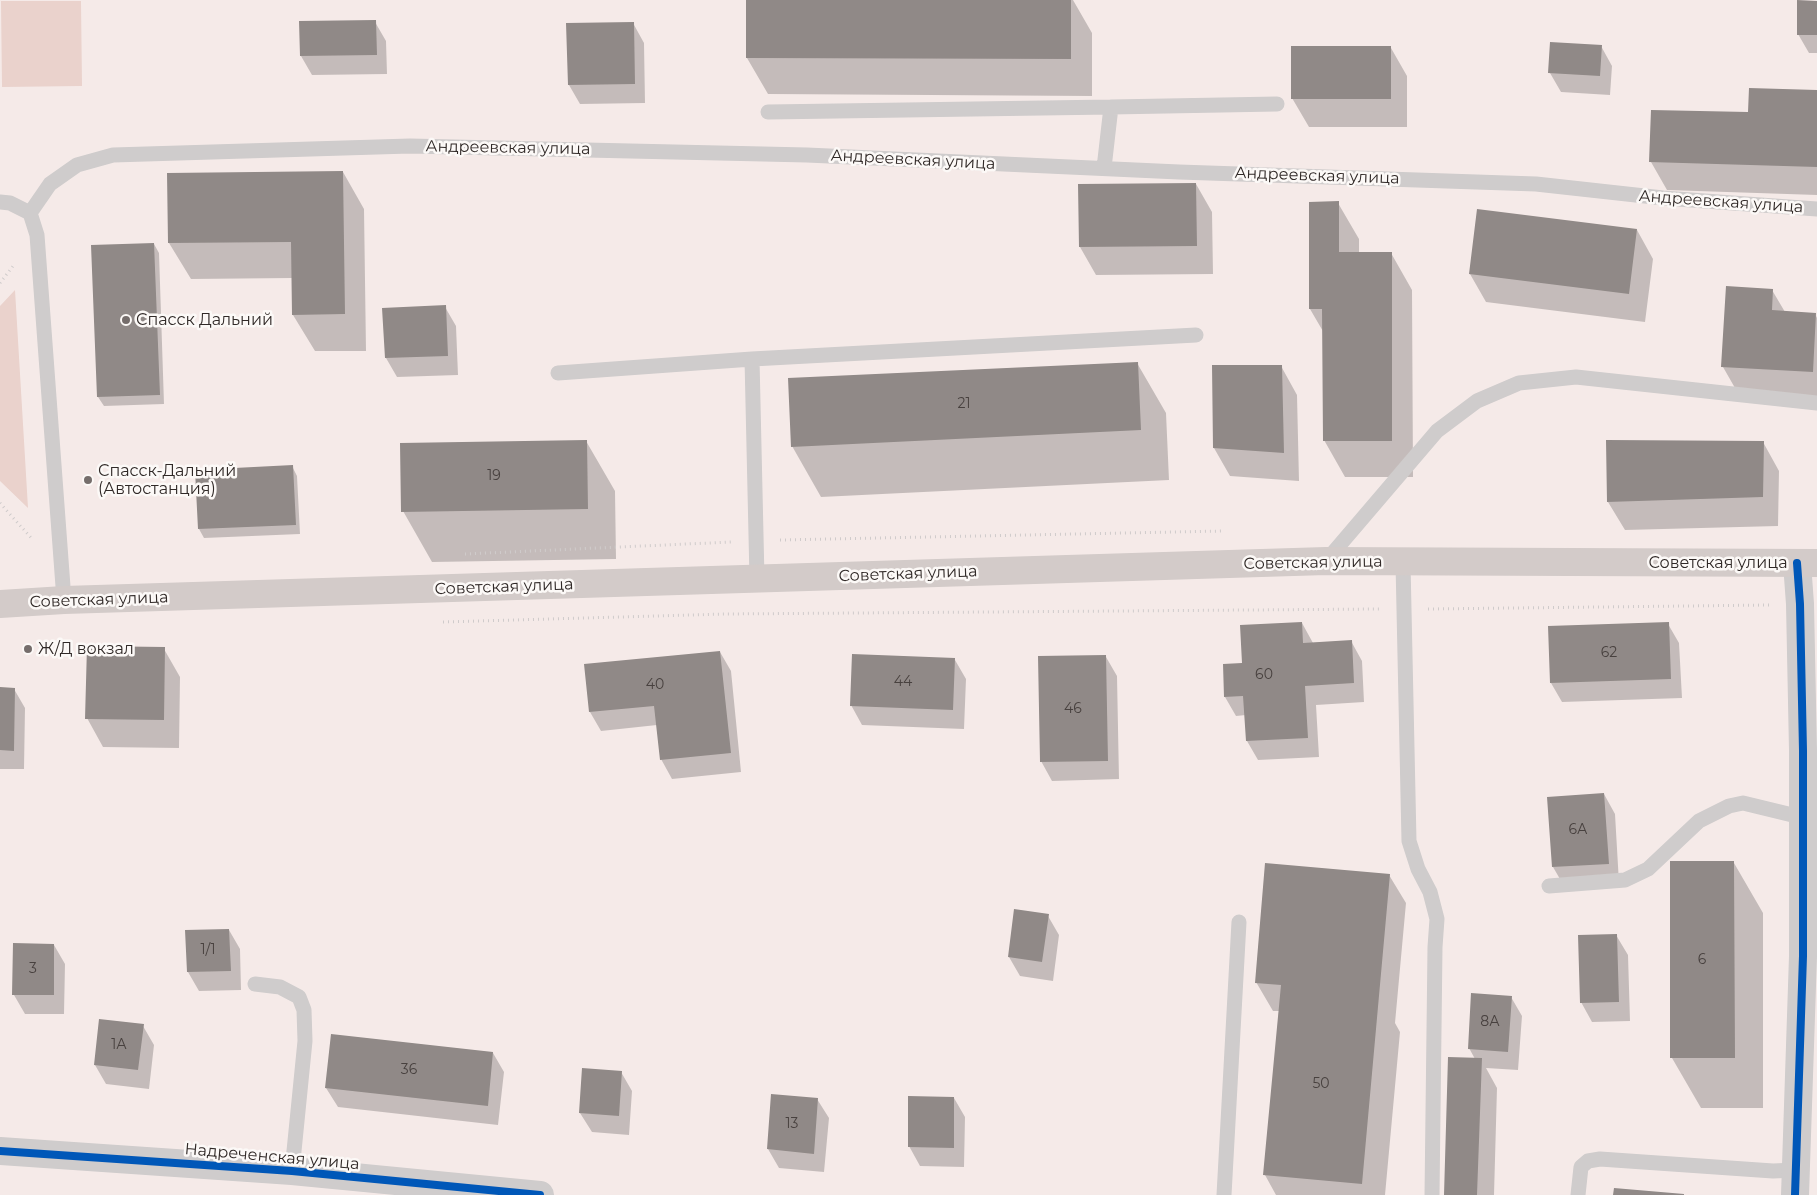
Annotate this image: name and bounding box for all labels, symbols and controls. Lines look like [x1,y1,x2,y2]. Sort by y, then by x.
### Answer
street label: Андреевская улица [425,137,591,159]
street label: Андреевская улица [830,146,996,174]
street label: Андреевская улица [1234,164,1400,188]
street label: Андреевская улица [1638,187,1804,217]
place label: Спасск Дальний [136,310,273,330]
marker: Спасск Дальний [120,314,132,326]
house number: 21 [957,396,971,412]
place label: Спасск-Дальний (Автостанция) [98,461,236,499]
house number: 19 [487,468,501,484]
marker: Спасск-Дальний (Автостанция) [82,474,94,486]
street label: Советская улица [1243,552,1383,574]
street label: Советская улица [1648,553,1788,573]
street label: Советская улица [838,562,978,586]
street label: Советская улица [434,575,574,599]
street label: Советская улица [29,588,169,612]
place label: Ж/Д вокзал [38,639,134,659]
marker: Ж/Д вокзал [22,643,34,655]
house number: 62 [1601,645,1617,661]
house number: 60 [1255,667,1273,683]
house number: 44 [894,674,912,690]
house number: 40 [646,677,664,693]
house number: 46 [1064,701,1082,717]
house number: 6А [1568,822,1588,838]
house number: 1/1 [200,942,216,958]
house number: 6 [1698,952,1706,968]
house number: 3 [29,961,37,977]
house number: 8А [1480,1014,1500,1030]
house number: 1А [111,1037,127,1053]
house number: 36 [401,1062,417,1078]
house number: 50 [1312,1076,1330,1092]
house number: 13 [786,1116,798,1132]
street label: Надреченская улица [184,1140,360,1174]

